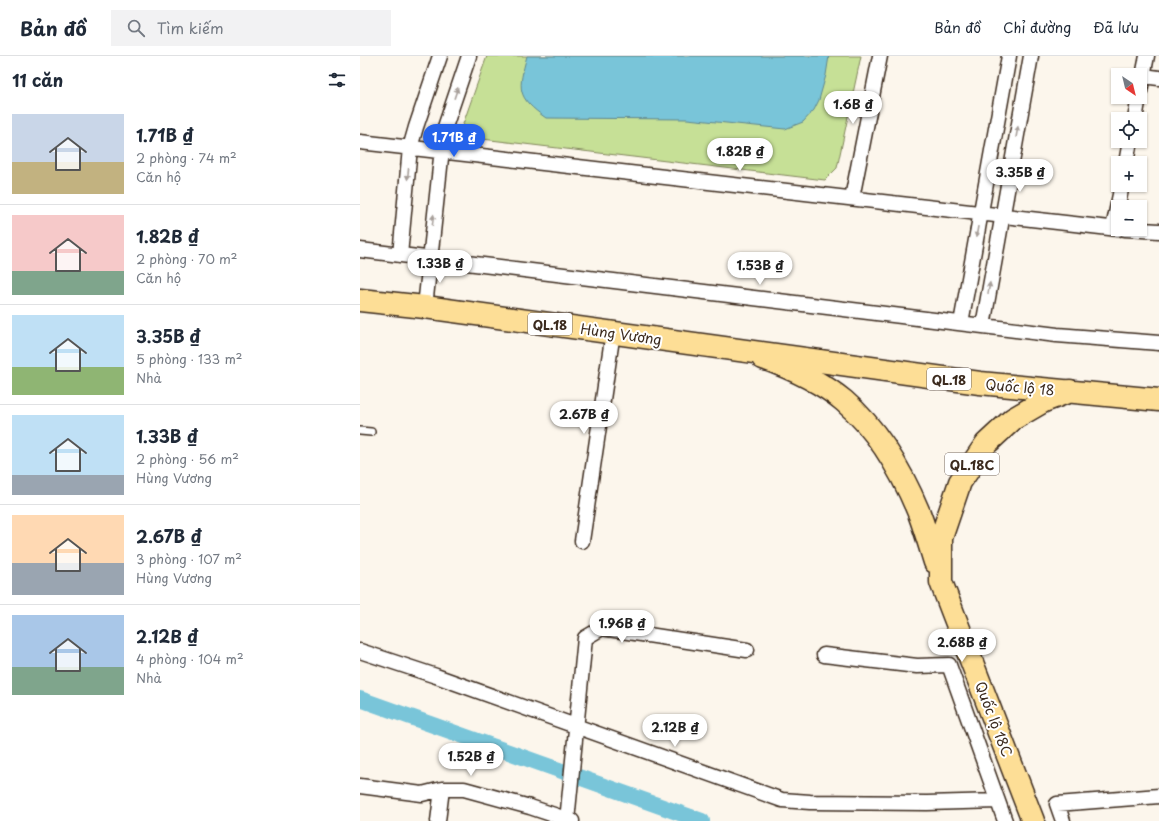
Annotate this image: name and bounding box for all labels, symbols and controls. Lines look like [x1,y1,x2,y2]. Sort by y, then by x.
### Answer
search box [111,10,391,46]
text: Bản đồ [20,14,87,42]
text: Tìm kiếm [157,16,224,39]
icon: search [125,17,147,39]
text: Bản đồ [934,17,981,38]
text: Chỉ đường [1003,17,1071,38]
text: Đã lưu [1093,17,1139,38]
text: 11 căn [12,67,63,93]
north arrow [1111,68,1147,104]
map controls [1111,68,1147,236]
icon: filters [326,69,348,91]
one-way arrow [454,86,460,98]
pin: 1.6B ₫ [820,91,886,125]
text: 1.6B ₫ [833,94,873,113]
button: locate [1111,112,1147,148]
text: 1.71B ₫ [136,122,193,148]
pin: 1.71B ₫ [417,124,491,158]
one-way arrow [1015,126,1021,138]
text: 1.71B ₫ [432,127,476,146]
icon: home [44,130,92,178]
pin: 1.82B ₫ [703,138,777,172]
text: 1.82B ₫ [716,141,764,160]
text: 2 phòng · 74 m² [136,148,237,167]
button: + [1111,156,1147,192]
pin: 3.35B ₫ [983,159,1057,193]
text: 3.35B ₫ [995,162,1045,181]
text: Căn hộ [136,167,181,186]
one-way arrow [404,168,411,180]
button: − [1111,200,1147,236]
one-way arrow [430,214,437,226]
text: 1.82B ₫ [136,223,199,249]
one-way arrow [974,226,980,238]
icon: home [44,231,92,279]
text: 2 phòng · 70 m² [136,249,237,268]
pin: 1.33B ₫ [403,250,477,284]
pin: 1.53B ₫ [723,252,797,286]
text: 1.33B ₫ [416,253,464,272]
text: 1.53B ₫ [736,255,784,274]
text: Căn hộ [136,268,181,287]
one-way arrow [987,282,993,294]
road number: QL.18 [528,313,572,335]
street label: Hùng Vương [579,318,663,350]
text: 3.35B ₫ [136,323,200,349]
icon: home [44,331,92,379]
text: 5 phòng · 133 m² [136,349,242,368]
text: Nhà [136,368,162,387]
road number: QL.18 [927,368,971,390]
street label: Quốc lộ 18 [985,374,1055,400]
pin: 2.67B ₫ [547,401,621,435]
text: 2.67B ₫ [559,404,609,423]
text: 1.33B ₫ [136,423,198,449]
icon: home [44,431,92,479]
text: 2 phòng · 56 m² [136,449,239,468]
road number: QL.18C [945,453,999,475]
text: Hùng Vương [136,468,212,487]
text: 2.67B ₫ [136,523,201,549]
icon: home [44,531,92,579]
text: 3 phòng · 107 m² [136,549,242,568]
text: Hùng Vương [136,568,212,587]
pin: 1.96B ₫ [585,610,659,644]
text: 1.96B ₫ [599,613,645,632]
text: 2.12B ₫ [136,623,198,649]
pin: 2.68B ₫ [925,629,999,663]
icon: home [44,631,92,679]
text: 2.68B ₫ [937,632,987,651]
text: 4 phòng · 104 m² [136,649,244,668]
text: Nhà [136,668,162,687]
street label: Quốc lộ 18C [970,678,1018,760]
pin: 2.12B ₫ [638,714,712,748]
text: 2.12B ₫ [651,717,699,736]
pin: 1.52B ₫ [434,743,508,777]
text: 1.52B ₫ [447,746,495,765]

